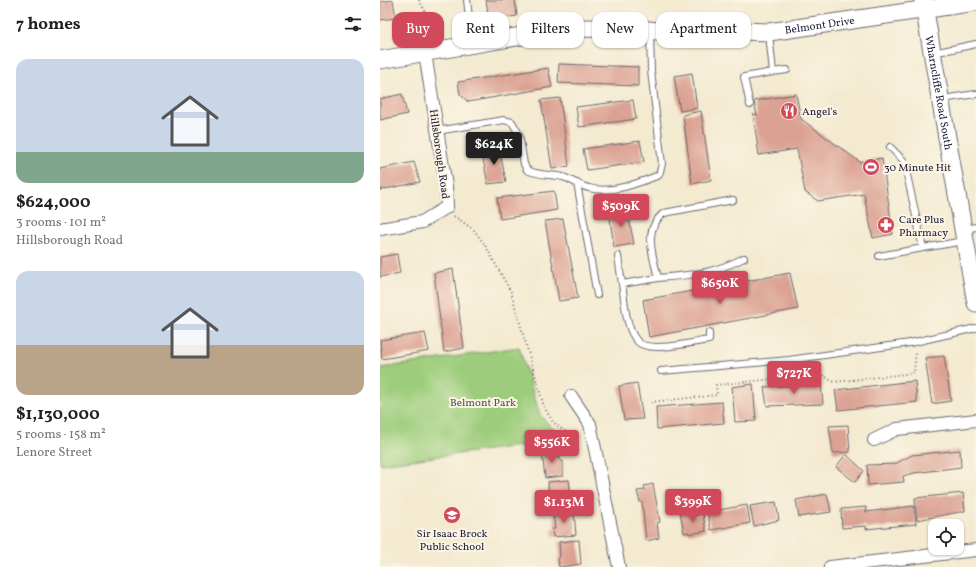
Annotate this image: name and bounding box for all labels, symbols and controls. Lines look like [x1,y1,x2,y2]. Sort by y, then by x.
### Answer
chip: Buy [392,12,444,48]
chip: Rent [452,12,509,48]
chip: Filters [517,12,584,48]
chip: New [592,12,648,48]
chip: Apartment [656,12,751,48]
text: 7 homes [16,13,81,36]
icon: filters [342,13,364,35]
street label: Belmont Drive [784,14,856,39]
street label: Wharncliffe Road South [920,34,955,152]
icon: home [154,85,226,157]
restaurant icon: Angel's [779,101,799,121]
place label: Angel's [802,105,838,120]
street label: Hillsborough Road [425,108,452,200]
pin: $624K [466,132,522,166]
text: $624K [475,136,513,154]
sports icon: 30 Minute Hit [861,157,881,177]
place label: 30 Minute Hit [884,161,951,176]
text: $624,000 [16,191,90,214]
pin: $509K [593,194,649,228]
text: $509K [602,198,640,216]
place label: Care Plus Pharmacy [899,213,948,241]
text: 3 rooms · 101 m² [16,214,106,232]
pharmacy icon: Care Plus Pharmacy [876,215,896,235]
text: Hillsborough Road [16,232,123,250]
pin: $650K [692,271,748,305]
text: $650K [701,275,739,293]
icon: home [154,297,226,369]
pin: $727K [766,361,822,395]
text: $727K [776,365,812,383]
park label: Belmont Park [450,396,516,411]
text: $1,130,000 [16,403,100,426]
text: 5 rooms · 158 m² [16,426,106,444]
pin: $556K [524,430,580,464]
text: $556K [534,434,570,452]
text: Lenore Street [16,444,92,462]
pin: $399K [665,489,721,523]
pin: $1.13M [531,490,597,524]
text: $399K [674,493,712,511]
text: $1.13M [544,494,584,512]
school or university icon: Sir Isaac Brock Public School [442,505,462,525]
map controls [928,519,964,555]
button: locate [928,519,964,555]
place label: Sir Isaac Brock Public School [417,527,487,555]

